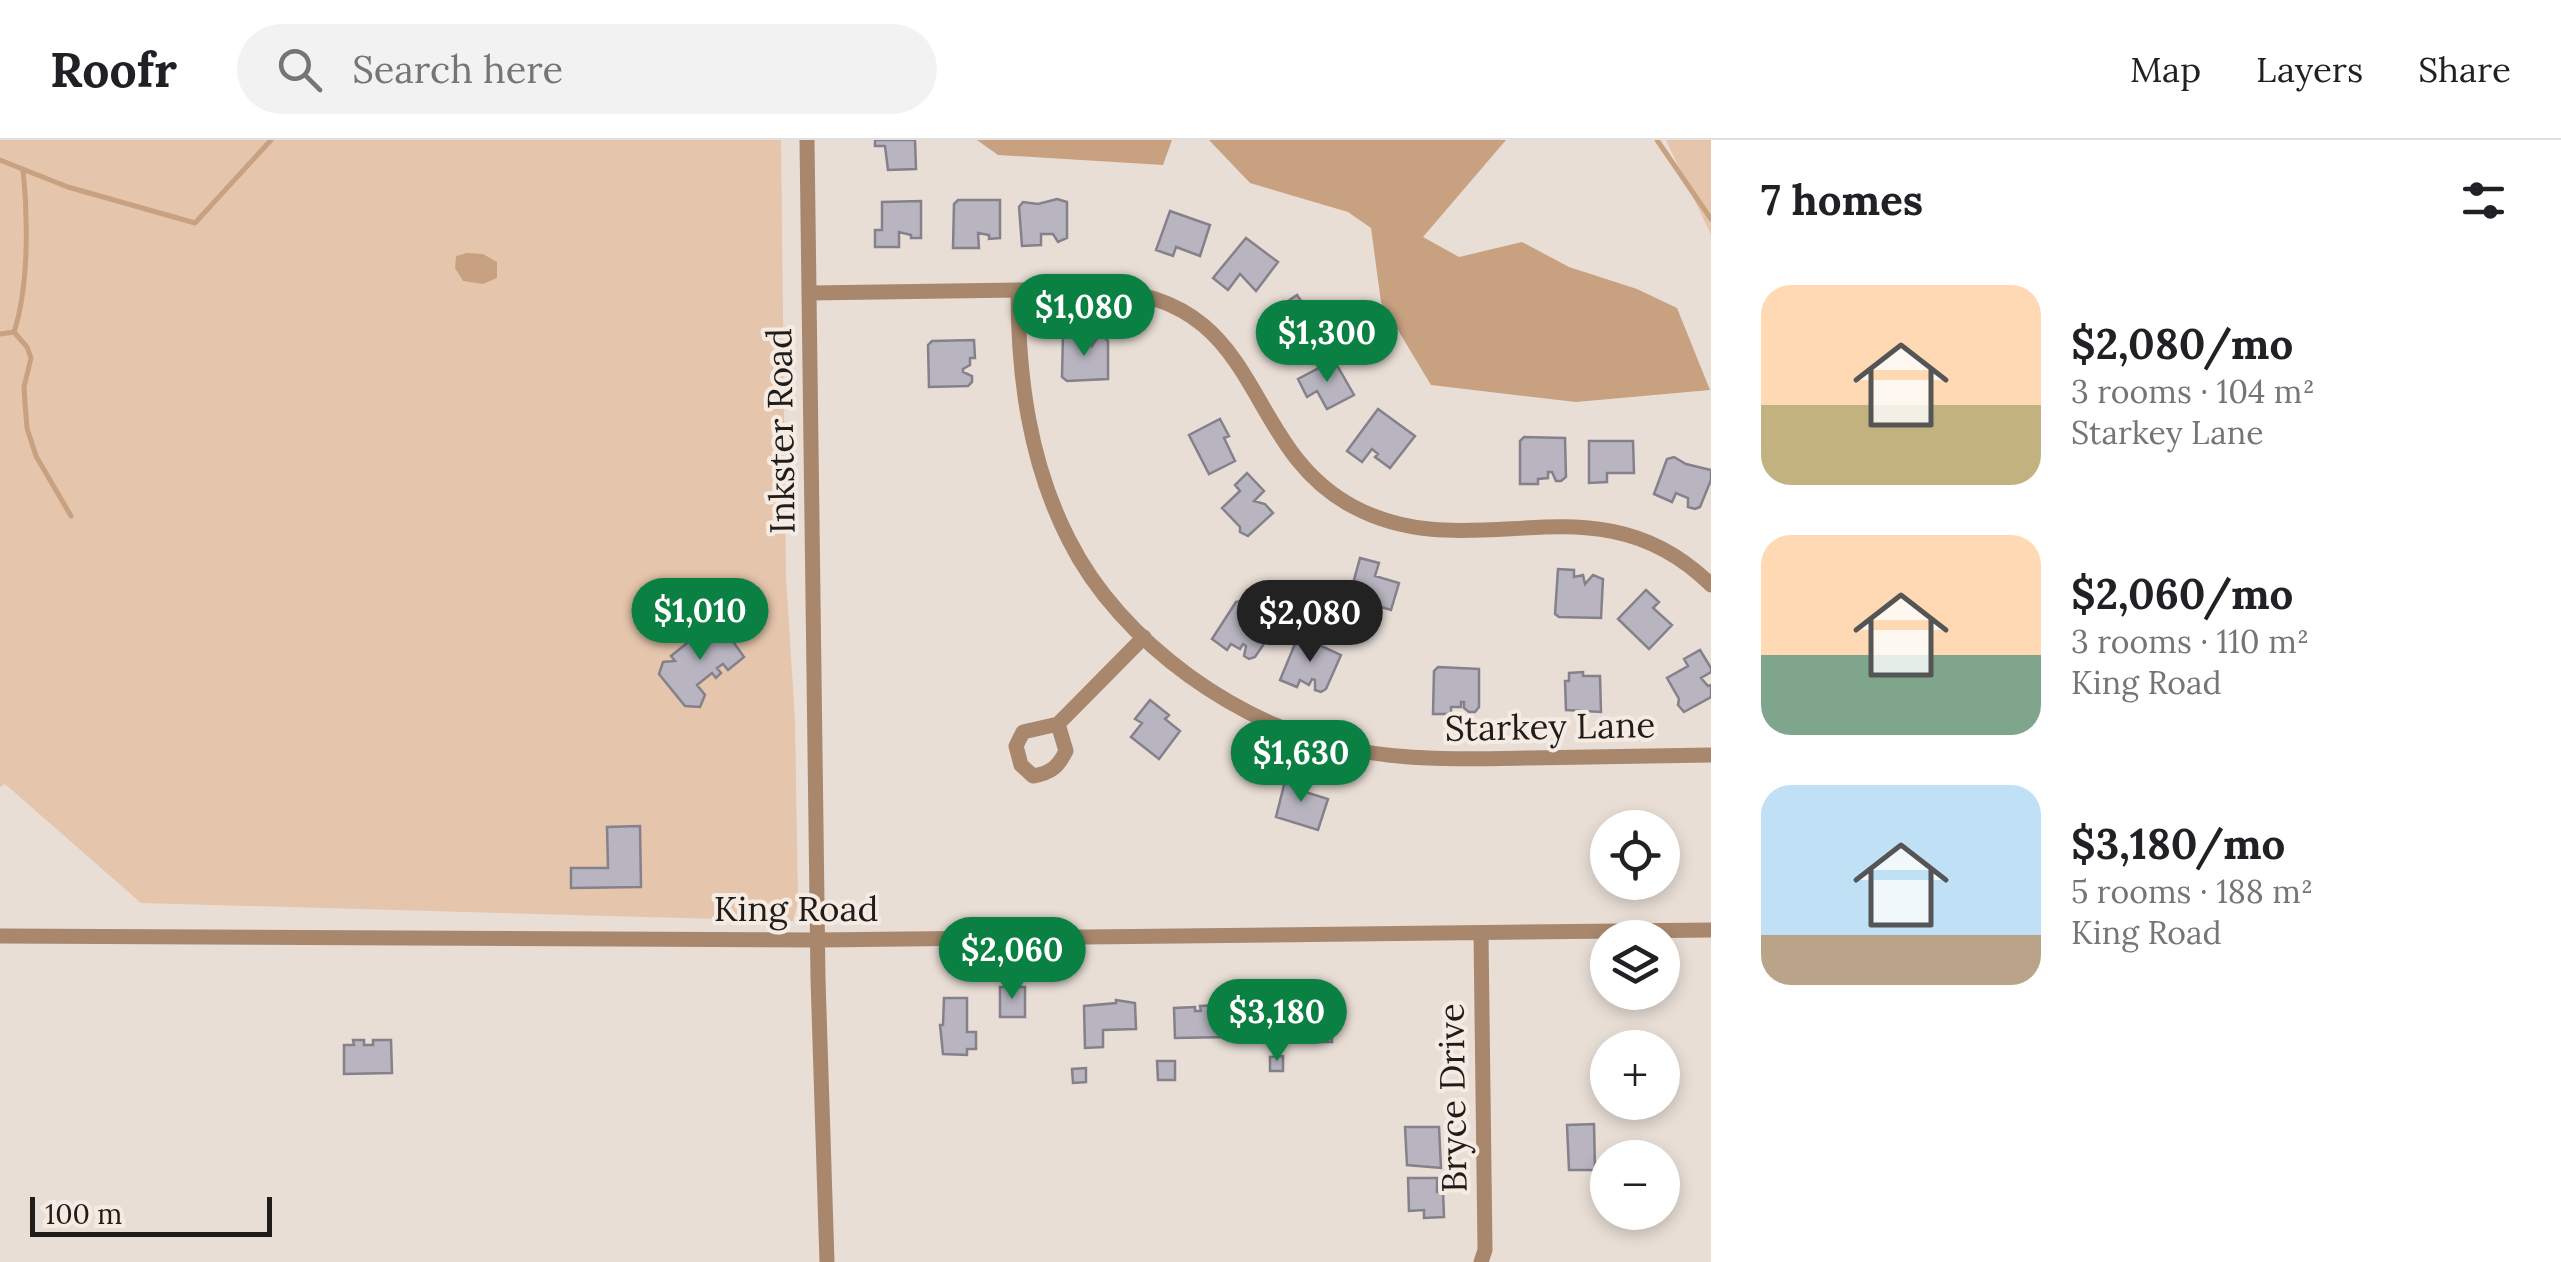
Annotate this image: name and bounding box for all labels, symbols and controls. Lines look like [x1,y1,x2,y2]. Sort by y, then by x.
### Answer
search box [237,24,937,114]
text: Roofr [50,39,177,100]
icon: search [272,42,327,97]
text: Search here [352,45,563,93]
text: Map [2130,47,2201,92]
text: Layers [2256,47,2363,92]
text: Share [2418,47,2511,92]
text: 7 homes [1761,173,1923,227]
icon: filters [2456,173,2511,228]
pin: $1,080 [1003,274,1165,359]
text: $1,080 [1035,286,1133,327]
pin: $1,300 [1246,300,1408,385]
text: $1,300 [1278,312,1376,353]
text: $2,080/mo [2071,317,2293,371]
icon: home [1841,325,1961,445]
street label: Inkster Road [756,328,805,534]
text: 3 rooms · 104 m² [2071,371,2315,412]
text: Starkey Lane [2071,412,2264,453]
text: $2,060/mo [2071,567,2293,621]
icon: home [1841,575,1961,695]
pin: $1,010 [619,578,781,663]
pin: $2,080 [1229,580,1391,665]
text: $1,010 [653,590,747,631]
text: $2,080 [1259,592,1361,633]
text: 3 rooms · 110 m² [2071,621,2309,662]
text: King Road [2071,662,2222,703]
street label: Starkey Lane [1444,702,1656,751]
pin: $1,630 [1220,720,1382,805]
text: $1,630 [1253,732,1349,773]
map controls [1590,810,1680,1230]
button: locate [1590,810,1680,900]
text: $3,180/mo [2071,817,2285,871]
icon: home [1841,825,1961,945]
text: 5 rooms · 188 m² [2071,871,2313,912]
street label: King Road [714,886,878,931]
text: King Road [2071,912,2222,953]
pin: $2,060 [931,917,1093,1002]
button: layers [1590,920,1680,1010]
text: $2,060 [961,929,1063,970]
pin: $3,180 [1196,979,1358,1064]
text: $3,180 [1229,991,1325,1032]
street label: Bryce Drive [1428,1003,1477,1193]
button: + [1590,1030,1680,1120]
button: − [1590,1140,1680,1230]
scale bar [30,1192,272,1236]
text: 100 m [45,1196,122,1232]

